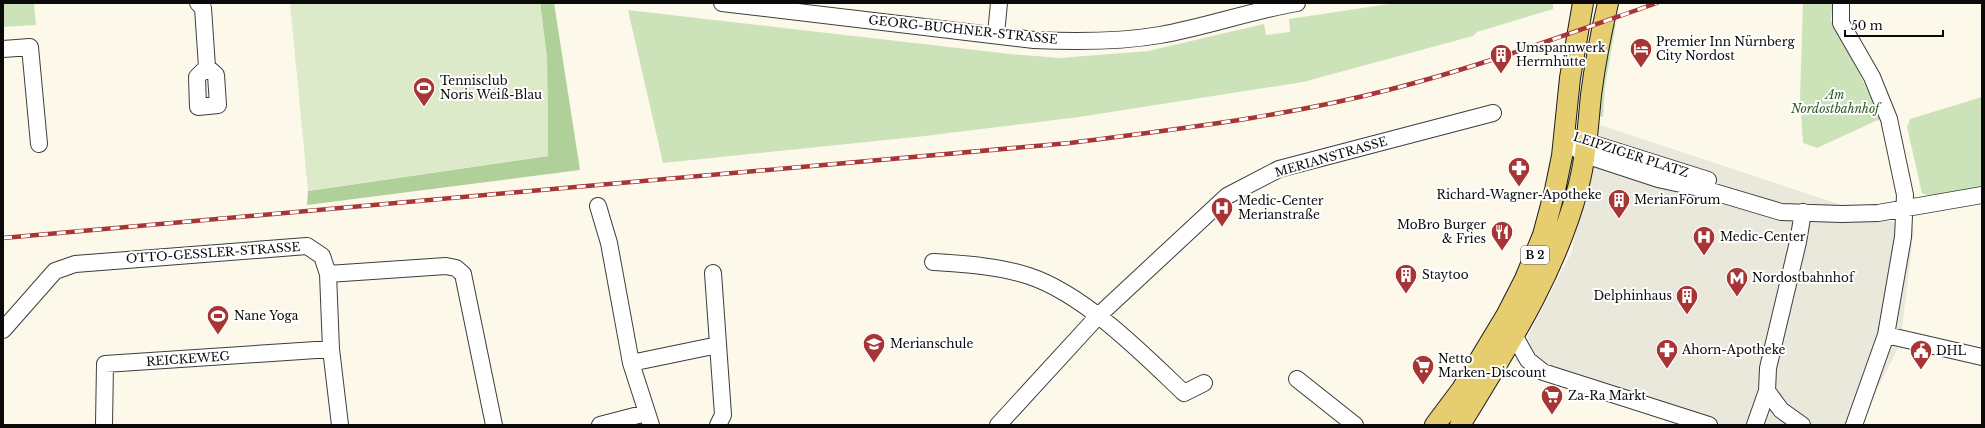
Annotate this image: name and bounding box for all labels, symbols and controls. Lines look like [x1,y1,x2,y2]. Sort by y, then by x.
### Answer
street label: GEORG-BUCHNER-STRASSE [868,12,1059,47]
scale bar [1845,12,1943,38]
text: 50 m [1851,18,1883,33]
place label: Premier Inn Nürnberg City Nordost [1656,34,1795,63]
hotel icon: Premier Inn Nürnberg City Nordost [1628,36,1654,69]
place label: Umspannwerk Herrnhütte [1516,40,1606,69]
building icon: Umspannwerk Herrnhütte [1488,42,1514,75]
place label: Tennisclub Noris Weiß-Blau [440,73,542,102]
sports icon: Tennisclub Noris Weiß-Blau [411,75,437,108]
park label: Am Nordostbahnhof [1790,87,1882,116]
street label: LEIPZIGER PLATZ [1571,129,1691,180]
street label: MERIANSTRASSE [1273,133,1389,180]
pharmacy icon: Richard-Wagner-Apotheke [1506,155,1532,188]
place label: Richard-Wagner-Apotheke [1436,187,1602,202]
building icon: MerianForum [1606,187,1632,220]
place label: MerianForum [1634,192,1721,207]
place label: Medic-Center Merianstraße [1238,193,1324,222]
hospital icon: Medic-Center Merianstraße [1209,195,1235,228]
place label: MoBro Burger & Fries [1397,217,1486,246]
restaurant icon: MoBro Burger & Fries [1489,219,1515,252]
hospital icon: Medic-Center [1691,224,1717,257]
place label: Medic-Center [1720,229,1806,244]
street label: OTTO-GESSLER-STRASSE [125,239,301,266]
road number: B 2 [1521,246,1549,264]
building icon: Staytoo [1393,262,1419,295]
metro station icon: Nordostbahnhof [1724,265,1750,298]
place label: Staytoo [1422,267,1469,282]
place label: Nordostbahnhof [1752,270,1856,285]
building icon: Delphinhaus [1674,283,1700,316]
place label: Delphinhaus [1593,288,1672,303]
sports icon: Nane Yoga [205,303,231,336]
place label: Nane Yoga [234,308,299,323]
school or university icon: Merianschule [861,331,887,364]
place label: Merianschule [890,336,973,351]
pharmacy icon: Ahorn-Apotheke [1654,337,1680,370]
public building icon: DHL [1908,338,1934,371]
place label: Ahorn-Apotheke [1681,342,1786,357]
place label: DHL [1936,343,1967,358]
street label: REICKEWEG [146,348,231,369]
place label: Netto Marken-Discount [1438,351,1547,380]
supermarket icon: Netto Marken-Discount [1410,353,1436,386]
supermarket icon: Za-Ra Markt [1539,383,1565,416]
place label: Za-Ra Markt [1568,388,1647,403]

